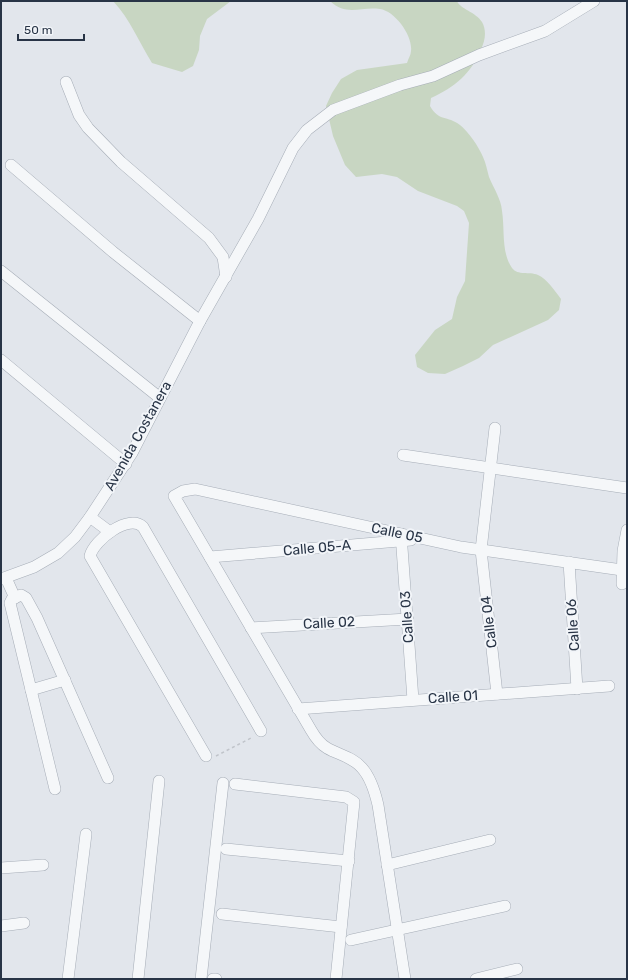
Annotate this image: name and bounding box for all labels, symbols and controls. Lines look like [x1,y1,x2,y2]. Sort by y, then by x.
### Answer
scale bar [18,16,84,42]
text: 50 m [24,23,52,37]
street label: Avenida Costanera [101,378,175,494]
street label: Calle 05 [370,519,424,547]
street label: Calle 05-A [282,537,352,559]
street label: Calle 03 [397,590,417,644]
street label: Calle 04 [477,595,501,649]
street label: Calle 06 [563,598,583,652]
street label: Calle 02 [302,613,356,633]
street label: Calle 01 [427,687,479,707]

